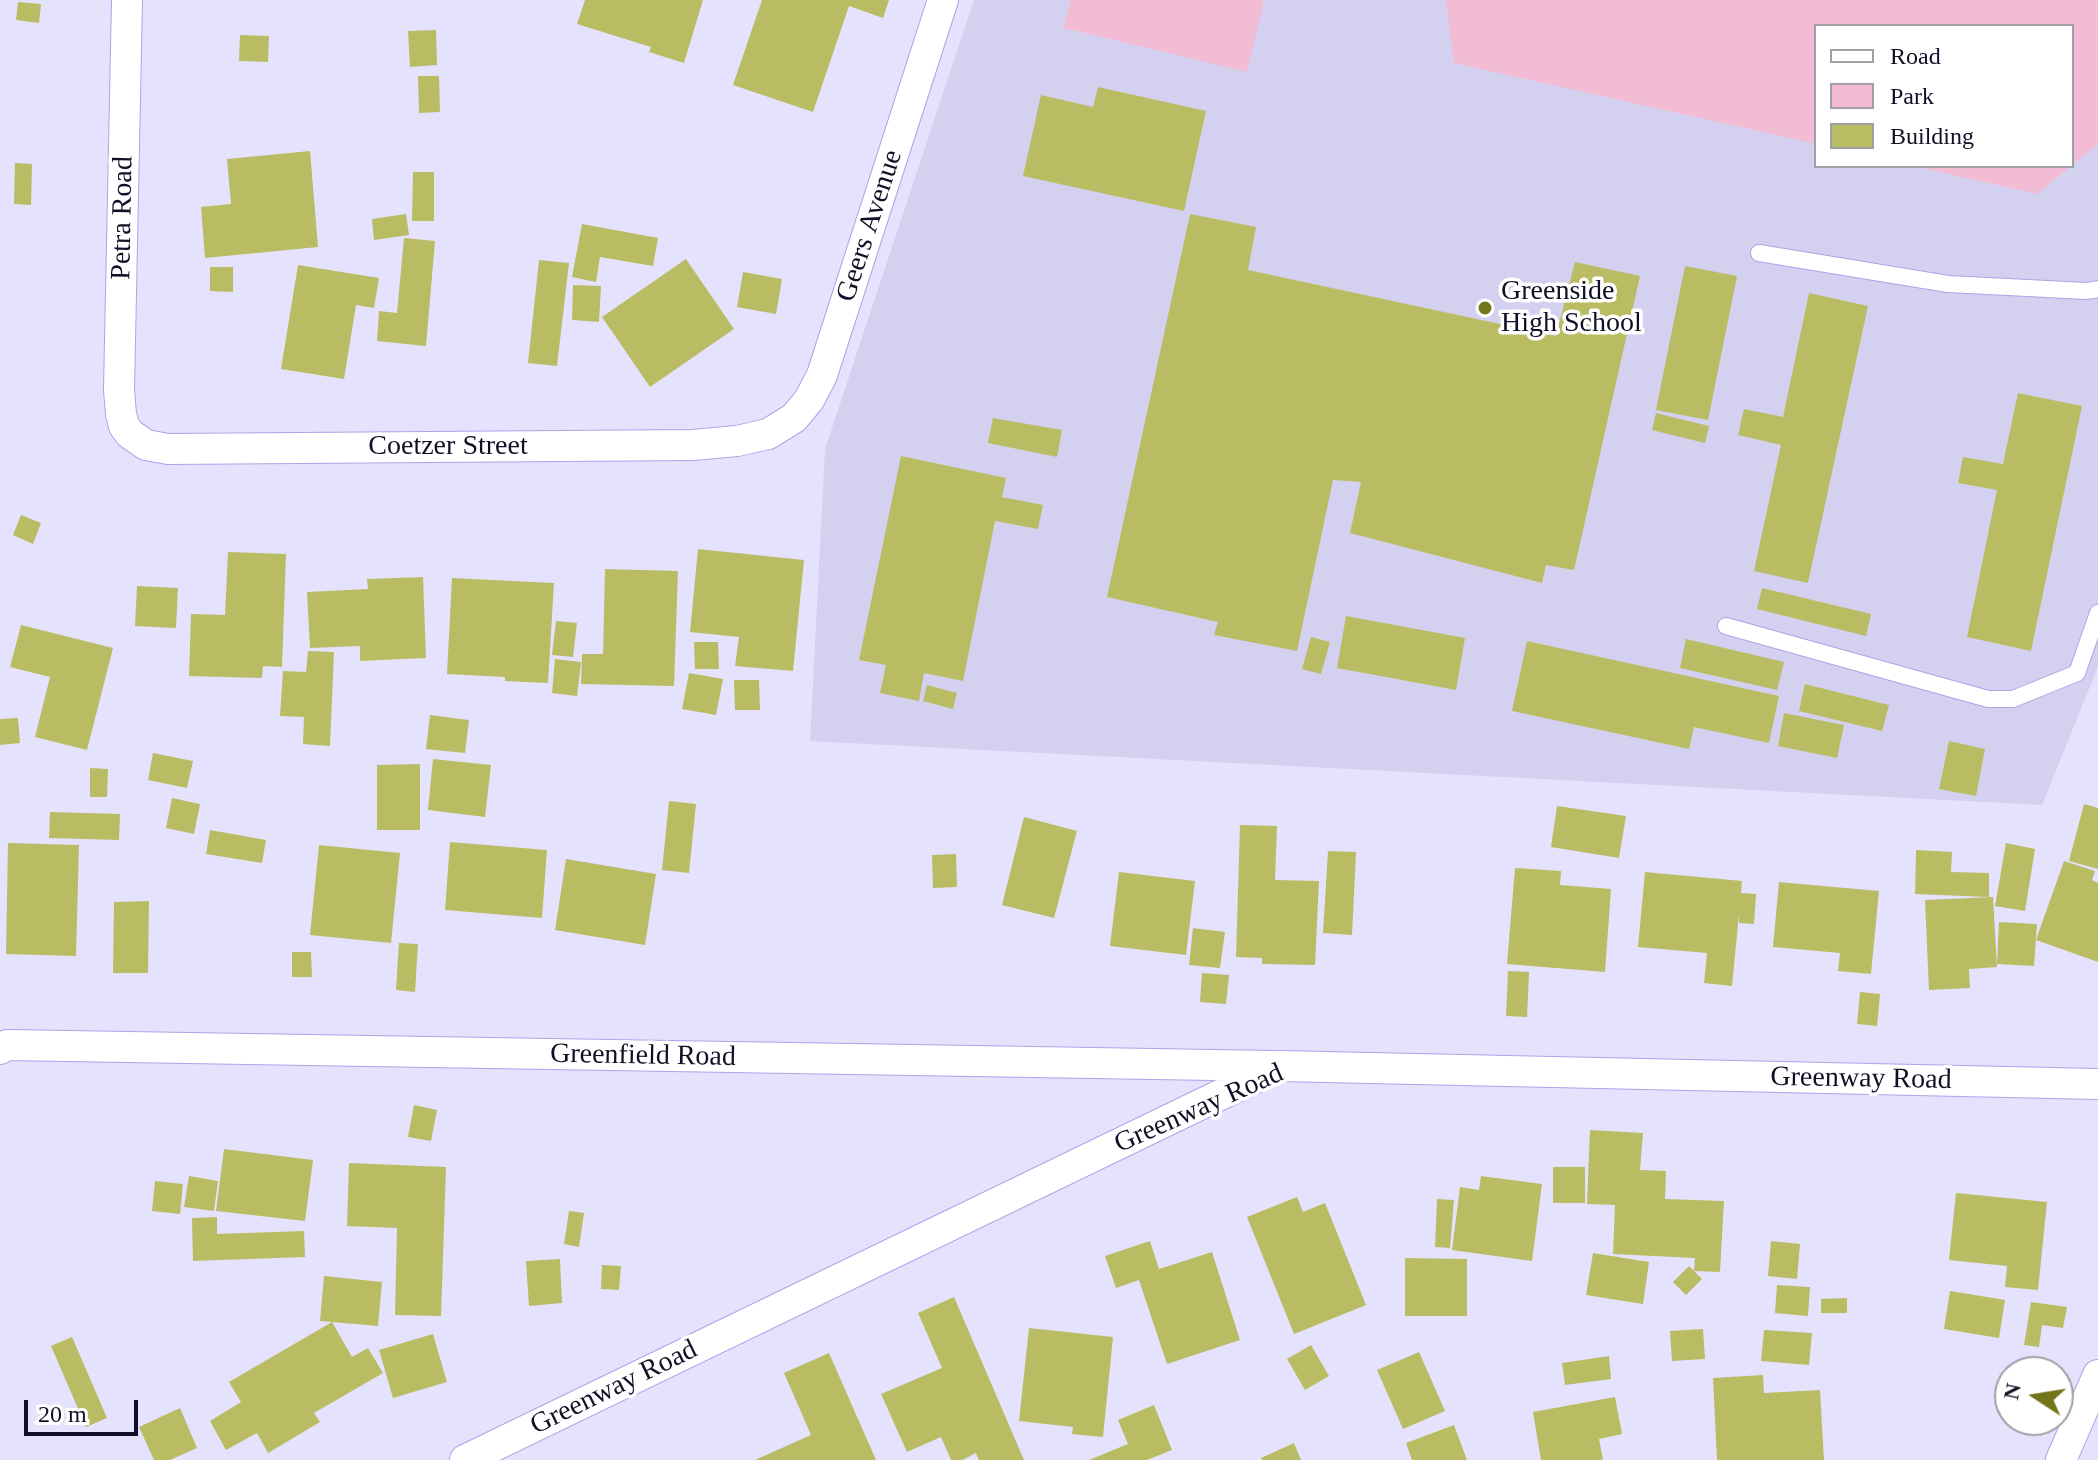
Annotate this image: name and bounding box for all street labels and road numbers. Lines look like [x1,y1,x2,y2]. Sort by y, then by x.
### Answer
street label: Geers Avenue [830,146,910,306]
street label: Petra Road [105,156,141,280]
street label: Coetzer Street [368,430,528,464]
street label: Greenfield Road [550,1038,736,1074]
street label: Greenway Road [1109,1057,1289,1161]
street label: Greenway Road [1770,1061,1952,1097]
street label: Greenway Road [525,1333,703,1443]

